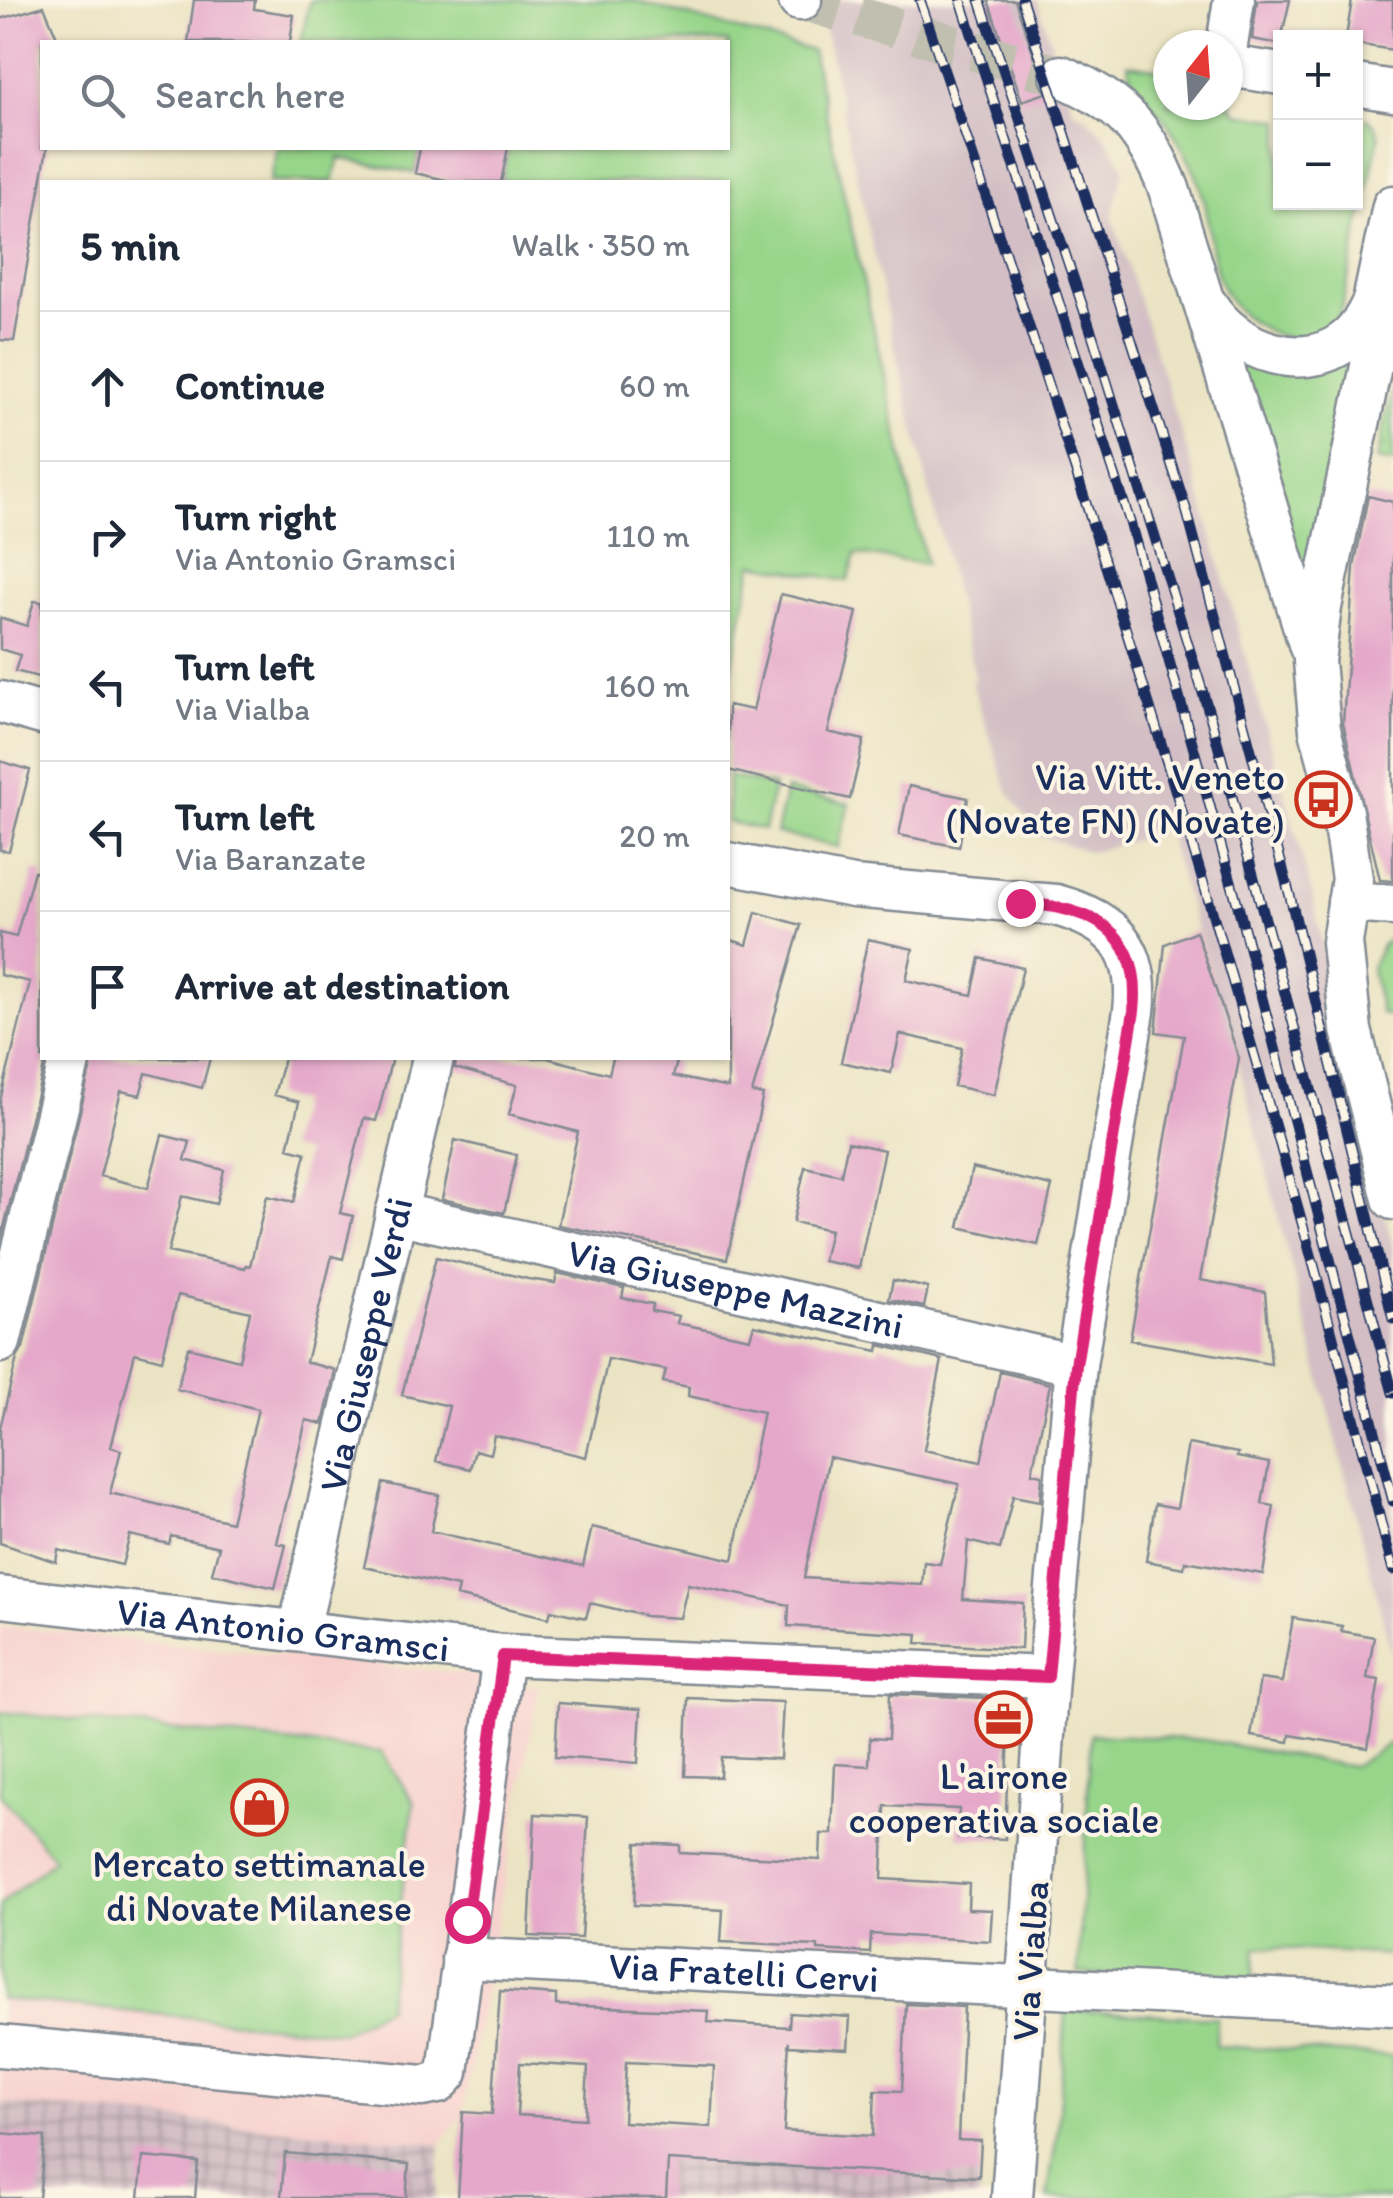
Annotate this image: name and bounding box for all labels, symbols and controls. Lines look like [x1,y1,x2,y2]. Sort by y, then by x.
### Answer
north arrow [1153,30,1243,120]
map controls [1273,30,1363,210]
button: + [1273,30,1363,120]
search box [40,40,730,150]
icon: search [75,68,130,123]
text: Search here [155,72,346,118]
button: − [1273,120,1363,210]
text: 5 min [80,220,180,271]
text: Walk · 350 m [512,226,690,264]
icon: ahead [80,359,135,414]
text: Continue [175,363,325,409]
text: 60 m [619,367,690,405]
text: Turn right [175,494,337,540]
icon: right [80,509,135,564]
text: 110 m [606,517,690,555]
text: Via Antonio Gramsci [175,540,456,578]
text: Turn left [175,644,315,690]
icon: left [80,659,135,714]
text: 160 m [604,667,690,705]
text: Via Vialba [175,690,310,728]
place label: Via Vitt. Veneto (Novate FN) (Novate) [945,754,1285,844]
bus stop icon: Via Vitt. Veneto (Novate FN) (Novate) [1294,769,1354,829]
text: Turn left [175,794,315,840]
icon: left [80,809,135,864]
text: 20 m [619,817,690,855]
text: Via Baranzate [175,840,366,878]
route end [998,881,1044,927]
icon: arrive [80,959,135,1014]
text: Arrive at destination [175,963,510,1009]
street label: Via Giuseppe Verdi [309,1193,423,1497]
street label: Via Giuseppe Mazzini [563,1229,908,1349]
street label: Via Antonio Gramsci [114,1588,452,1672]
office icon: L'airone cooperativa sociale [974,1689,1034,1749]
place label: L'airone cooperativa sociale [849,1753,1159,1843]
shop icon: Mercato settimanale di Novate Milanese [229,1777,289,1837]
place label: Mercato settimanale di Novate Milanese [92,1841,426,1931]
street label: Via Vialba [1001,1879,1059,2043]
route start [445,1898,491,1944]
street label: Via Fratelli Cervi [607,1942,880,2002]

